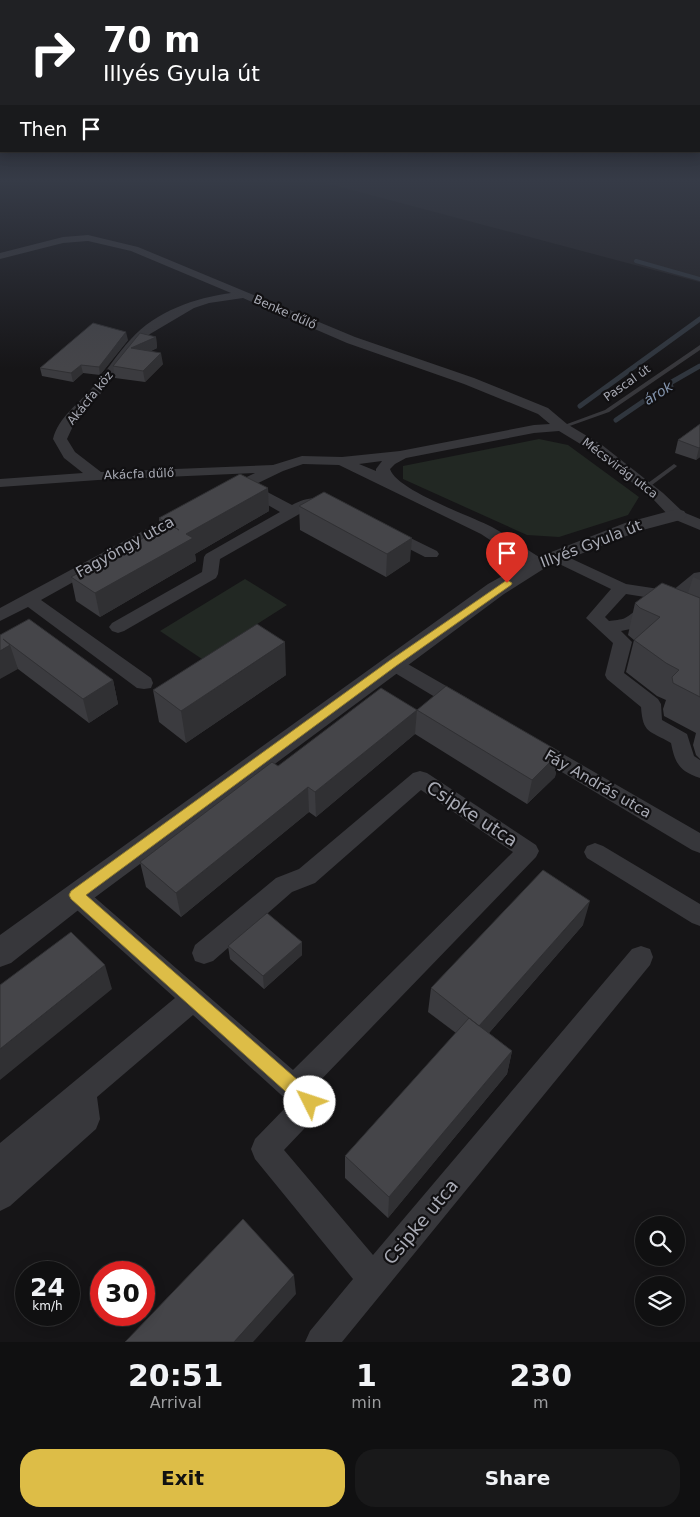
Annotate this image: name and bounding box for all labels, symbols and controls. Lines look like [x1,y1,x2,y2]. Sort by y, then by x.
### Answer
icon: right [20,20,85,85]
text: 70 m [103,20,200,60]
text: Illyés Gyula út [103,61,260,86]
icon: arrive [77,115,105,143]
text: Then [20,118,67,140]
street label: Benke dűlő [252,292,318,332]
street label: Pascal út [601,362,653,404]
street label: Akácfa köz [64,369,116,427]
water label: árok [641,378,676,408]
street label: Mécsvirág utca [579,435,661,501]
street label: Akácfa dűlő [104,466,174,482]
street label: Fagyöngy utca [73,513,177,581]
street label: Illyés Gyula út [538,516,644,572]
pin [486,532,528,583]
icon: arrive [493,539,521,567]
street label: Fáy András utca [541,746,655,822]
street label: Csipke utca [423,776,522,851]
position arrow [283,1075,335,1127]
street label: Csipke utca [379,1175,462,1268]
map controls [635,1216,685,1326]
button: search [635,1216,685,1266]
speed limit sign: 30 [90,1261,155,1326]
text: 24 [30,1273,65,1302]
button: layers [635,1276,685,1326]
text: km/h [32,1299,63,1313]
text: 20:51 [128,1358,223,1393]
text: 1 [356,1358,377,1393]
text: 230 [509,1358,572,1393]
text: Arrival [150,1393,202,1412]
text: min [351,1393,382,1412]
text: m [533,1393,549,1412]
button: Exit [20,1449,345,1507]
button: Share [355,1449,680,1507]

